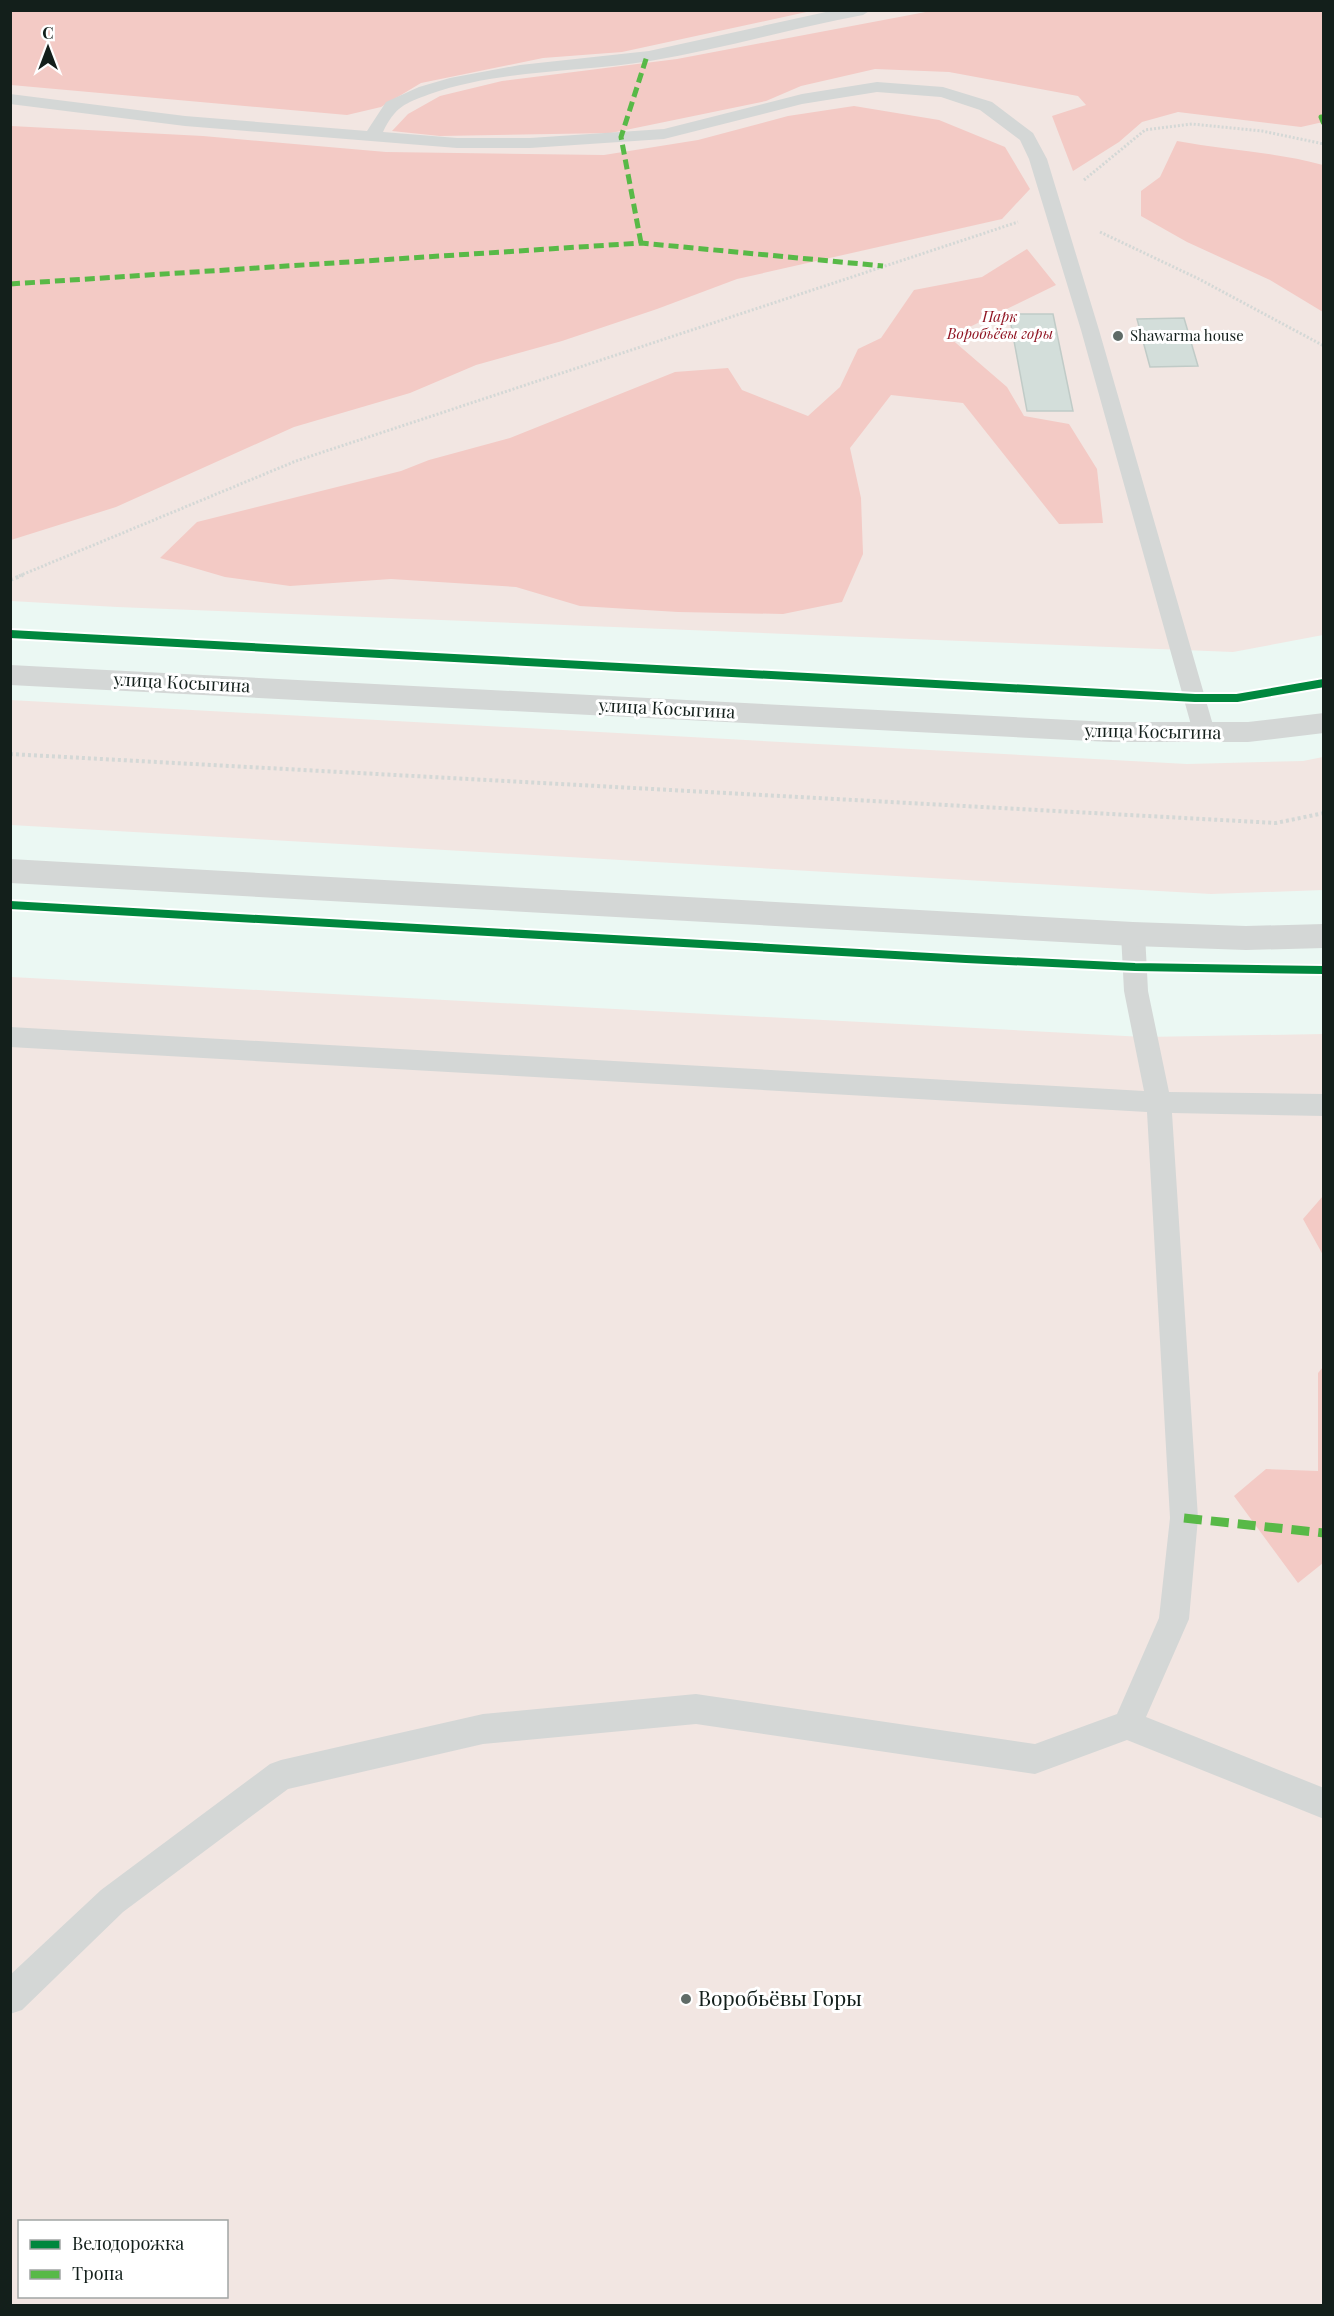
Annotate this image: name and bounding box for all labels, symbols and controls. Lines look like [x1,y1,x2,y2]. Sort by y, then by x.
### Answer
north arrow [18,18,78,78]
text: С [42,22,54,43]
park label: Парк Воробьёвы горы [946,306,1053,343]
place label: Shawarma house [1130,325,1244,345]
marker: Shawarma house [1111,329,1125,343]
street label: улица Косыгина [112,666,251,698]
street label: улица Косыгина [597,692,736,724]
street label: улица Косыгина [1083,718,1222,744]
place label: Воробьёвы Горы [698,1983,862,2011]
marker: Воробьёвы Горы [679,1992,693,2006]
legend [18,2220,228,2298]
text: Велодорожка [72,2231,184,2255]
text: Тропа [72,2261,123,2285]

